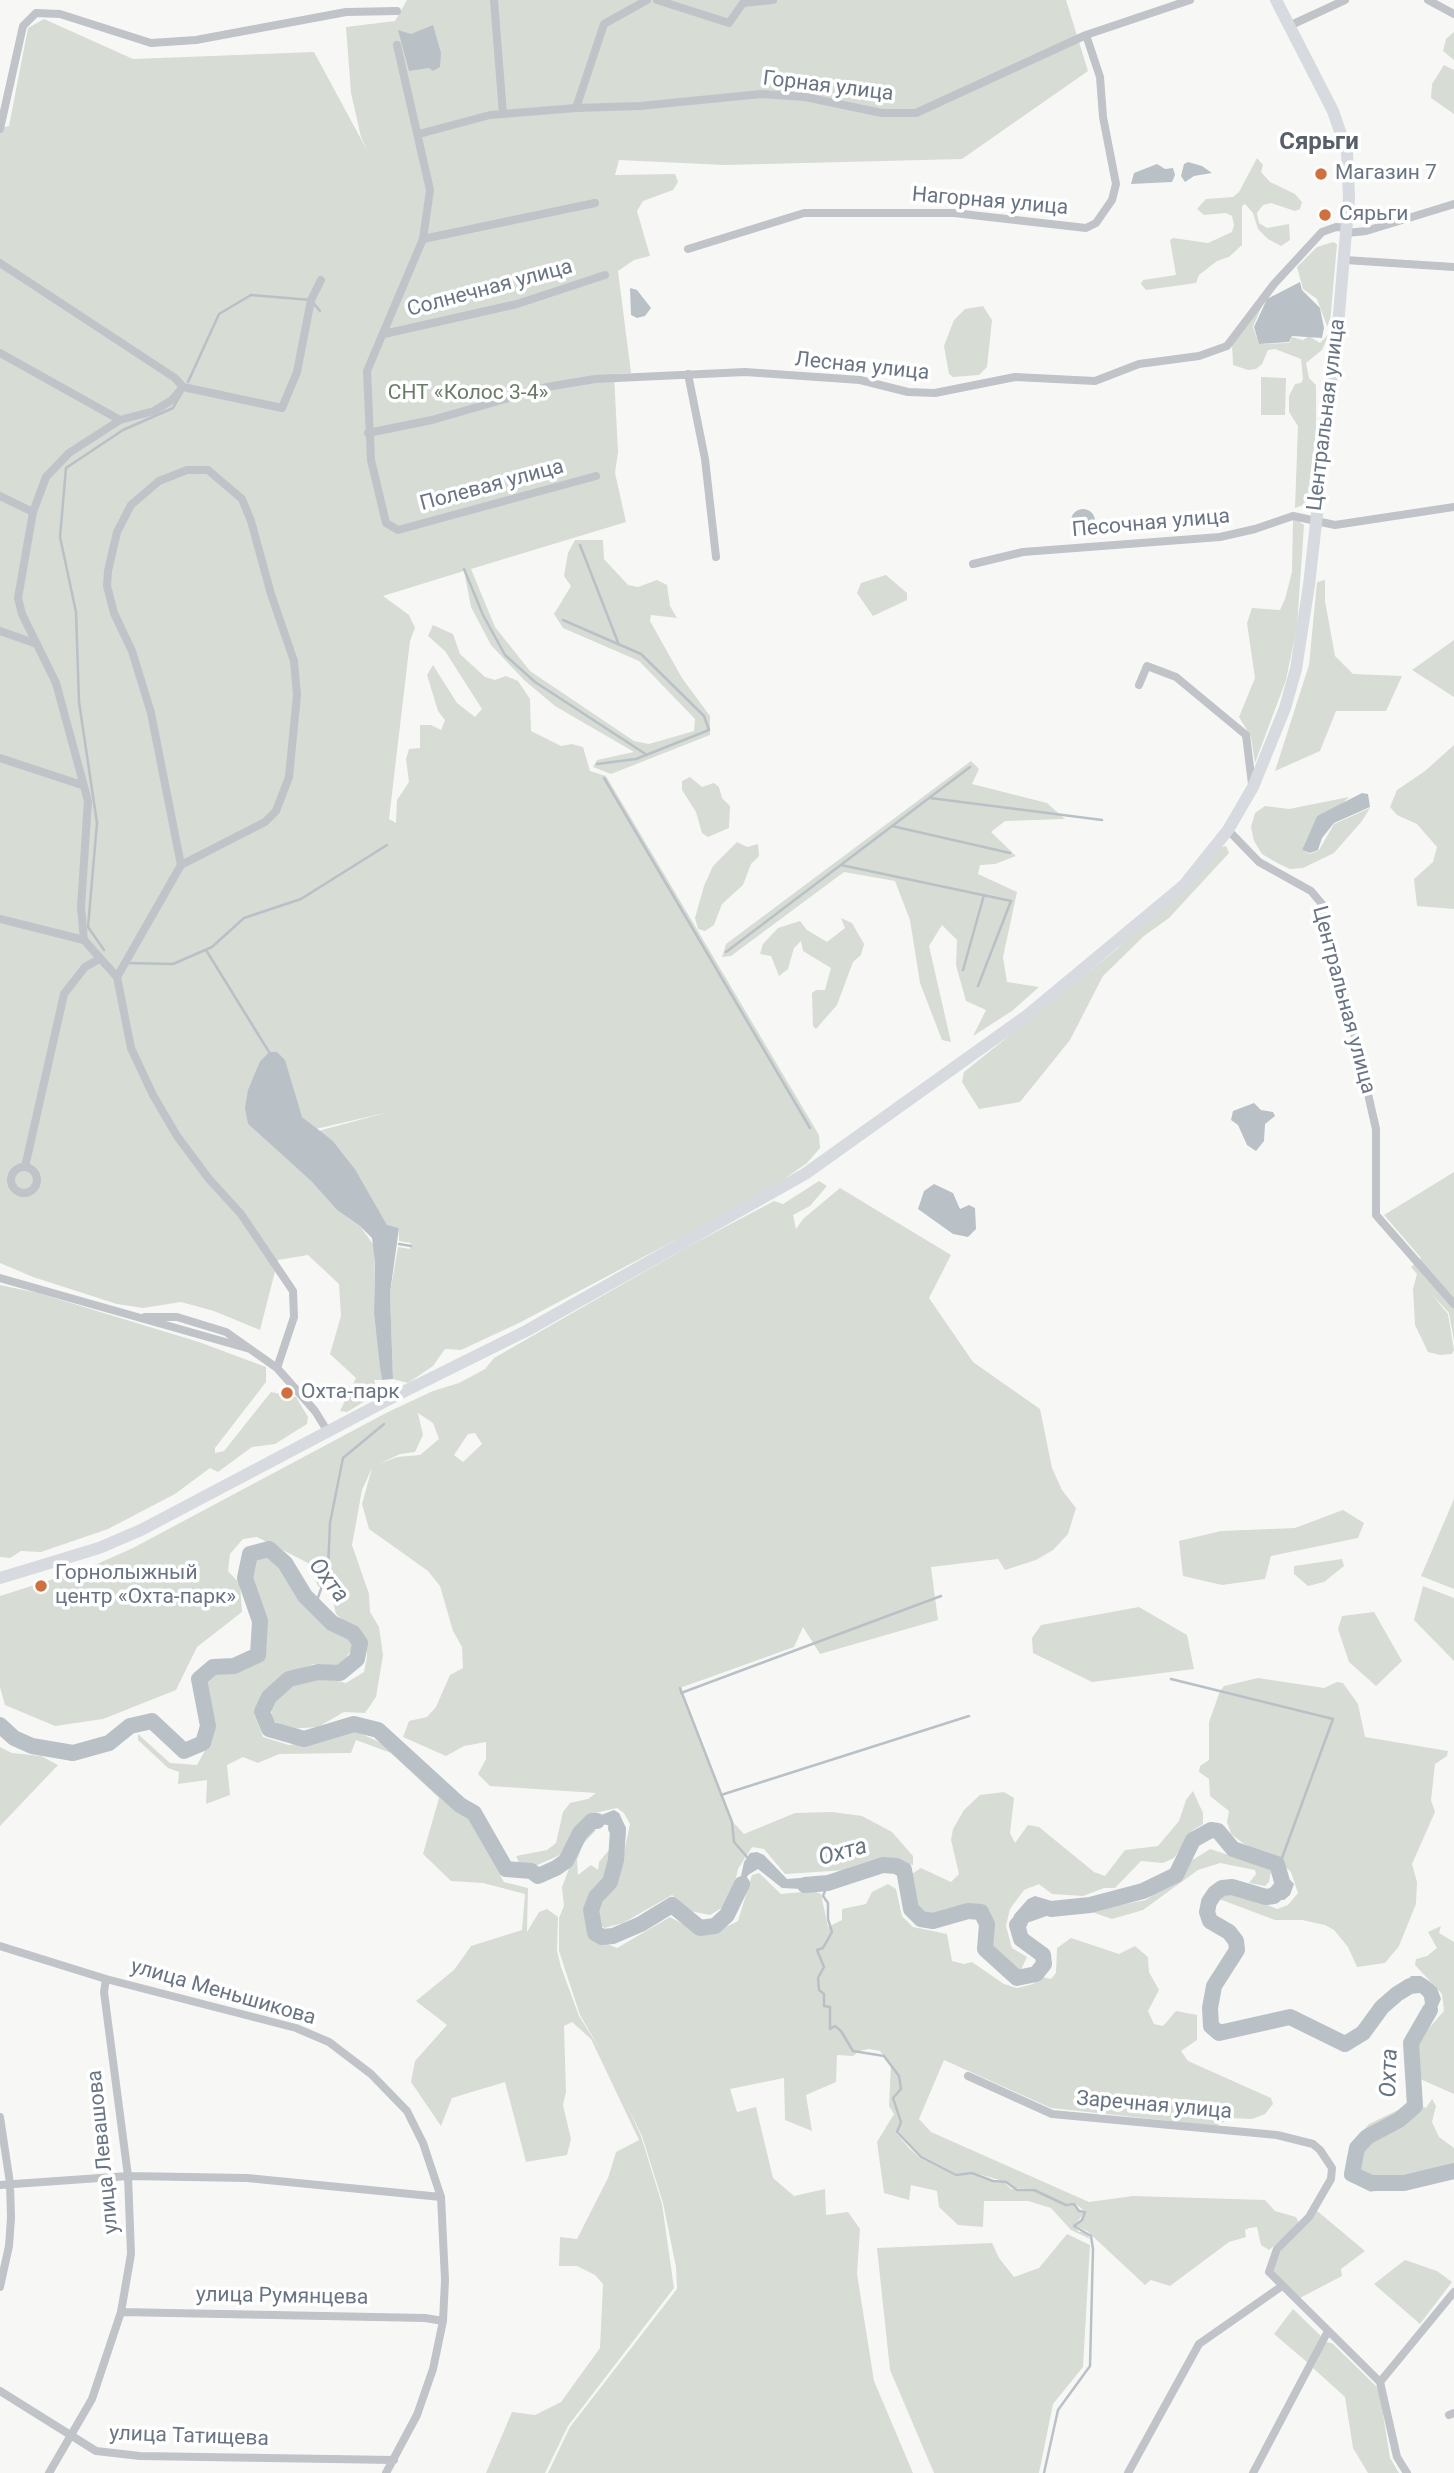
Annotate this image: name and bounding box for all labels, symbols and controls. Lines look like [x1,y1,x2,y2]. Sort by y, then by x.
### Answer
street label: Горная улица [761,66,895,108]
district label: Сярьги [1279,129,1359,157]
place label: Магазин 7 [1335,161,1437,187]
marker: Магазин 7 [1313,166,1329,182]
street label: Нагорная улица [911,183,1069,221]
place label: Сярьги [1339,202,1408,228]
marker: Сярьги [1317,207,1333,223]
street label: Солнечная улица [405,255,575,323]
street label: Центральная улица [1303,317,1351,513]
street label: Лесная улица [794,347,930,387]
park label: СНТ «Колос 3-4» [388,381,548,407]
street label: Полевая улица [417,455,567,517]
street label: Песочная улица [1071,505,1231,543]
street label: Центральная улица [1306,903,1380,1097]
place label: Охта-парк [301,1380,400,1406]
marker: Охта-парк [279,1385,295,1401]
water label: Охта [302,1553,354,1609]
place label: Горнолыжный центр «Охта-парк» [55,1561,236,1611]
marker: Горнолыжный центр «Охта-парк» [33,1578,49,1594]
water label: Охта [816,1833,870,1873]
street label: улица Меньшикова [127,1954,319,2032]
water label: Охта [1375,2048,1405,2098]
street label: улица Левашова [83,2069,125,2235]
street label: Заречная улица [1075,2087,1233,2125]
street label: улица Румянцева [196,2283,368,2311]
street label: улица Татищева [109,2422,269,2452]

